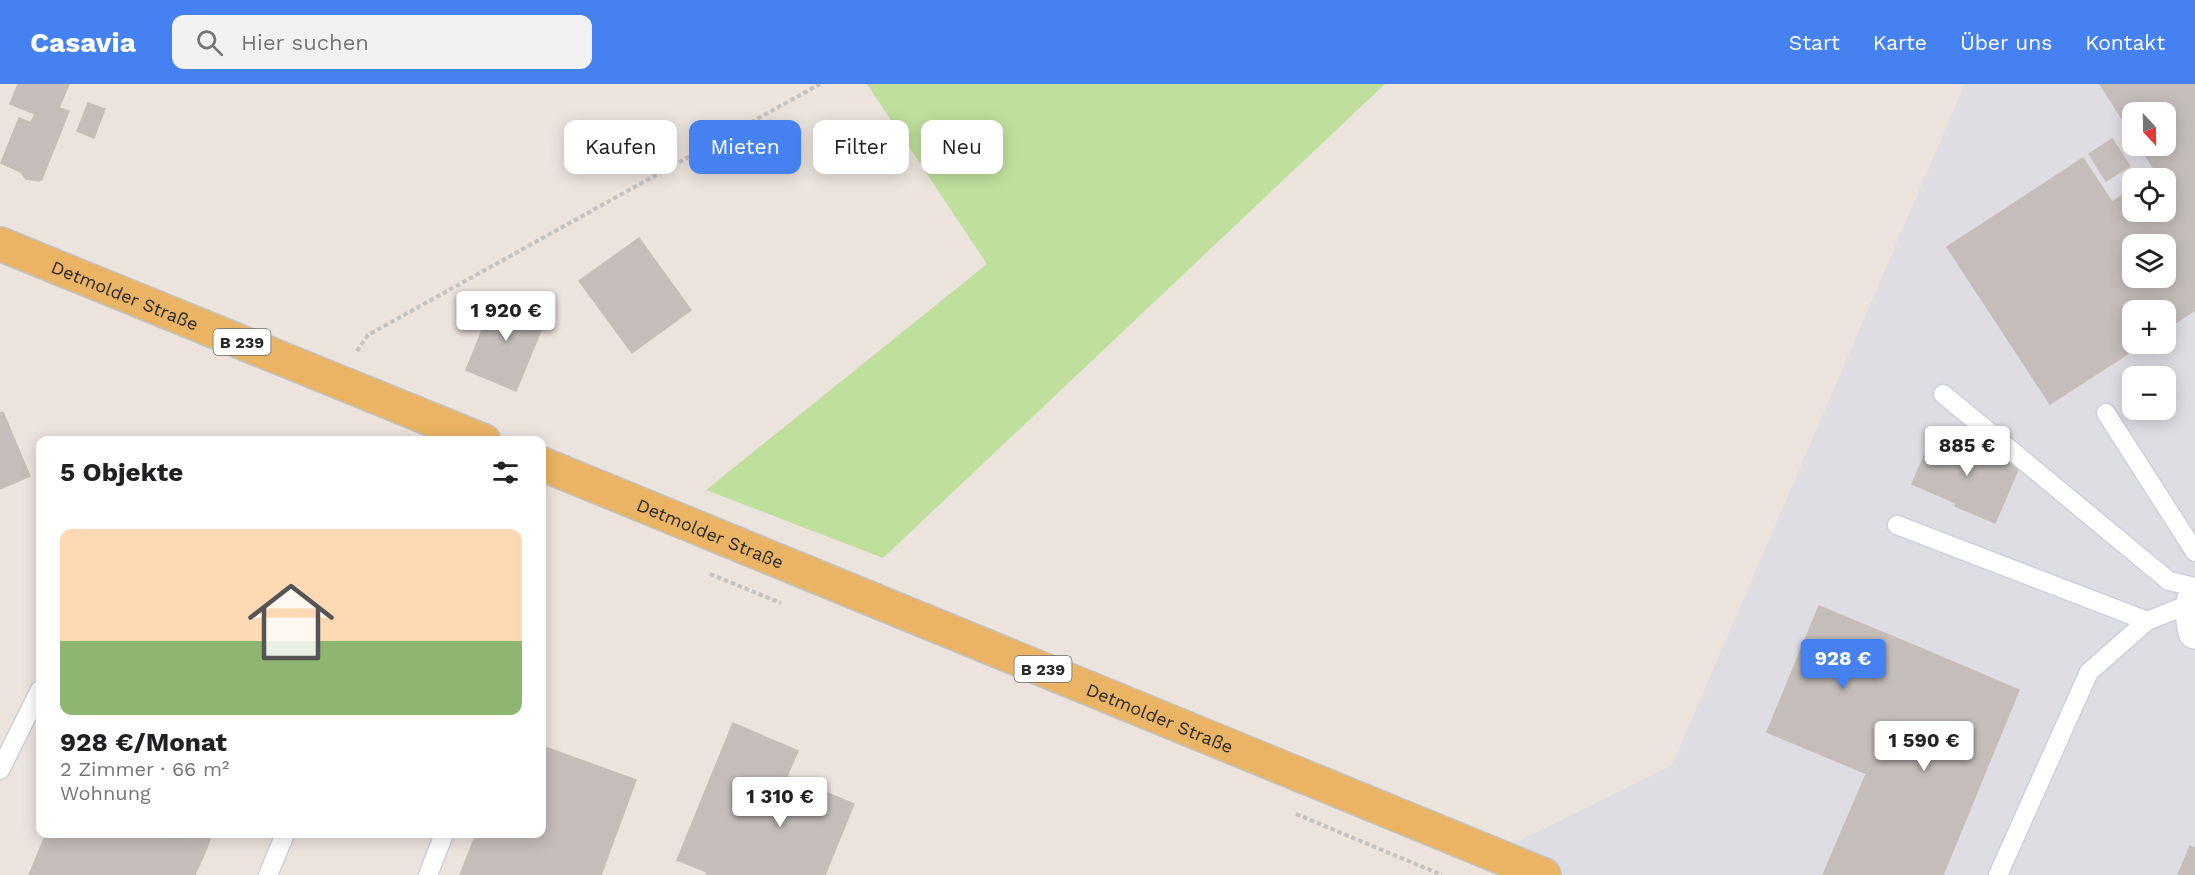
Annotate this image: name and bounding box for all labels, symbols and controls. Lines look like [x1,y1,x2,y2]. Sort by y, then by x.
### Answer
search box [172,15,592,69]
text: Casavia [30,26,136,59]
icon: search [193,26,226,59]
text: Hier suchen [241,30,369,55]
text: Start [1789,30,1840,55]
text: Karte [1873,30,1927,55]
text: Über uns [1960,30,2052,55]
text: Kontakt [2085,30,2165,55]
north arrow [2122,102,2176,156]
map controls [2122,102,2176,420]
chip: Kaufen [564,120,677,174]
chip: Mieten [689,120,801,174]
chip: Filter [813,120,909,174]
chip: Neu [921,120,1003,174]
button: locate [2122,168,2176,222]
button: layers [2122,234,2176,288]
street label: Detmolder Straße [48,256,202,334]
pin: 1 920 € [451,291,561,342]
text: 1 920 € [470,298,542,322]
button: + [2122,300,2176,354]
road number: B 239 [214,329,270,355]
button: − [2122,366,2176,420]
pin: 885 € [1925,426,2009,477]
text: 885 € [1939,433,1995,457]
icon: filters [489,456,522,489]
text: 5 Objekte [60,457,183,487]
street label: Detmolder Straße [634,494,787,573]
icon: home [237,568,345,676]
pin: 928 € [1801,639,1885,690]
text: 928 € [1815,646,1871,670]
road number: B 239 [1014,656,1072,682]
street label: Detmolder Straße [1084,678,1237,757]
pin: 1 590 € [1869,721,1979,772]
text: 928 €/Monat [60,727,227,757]
text: 1 590 € [1889,728,1959,752]
text: 2 Zimmer · 66 m² [60,757,229,781]
pin: 1 310 € [725,777,835,828]
text: Wohnung [60,781,151,805]
text: 1 310 € [746,784,814,808]

